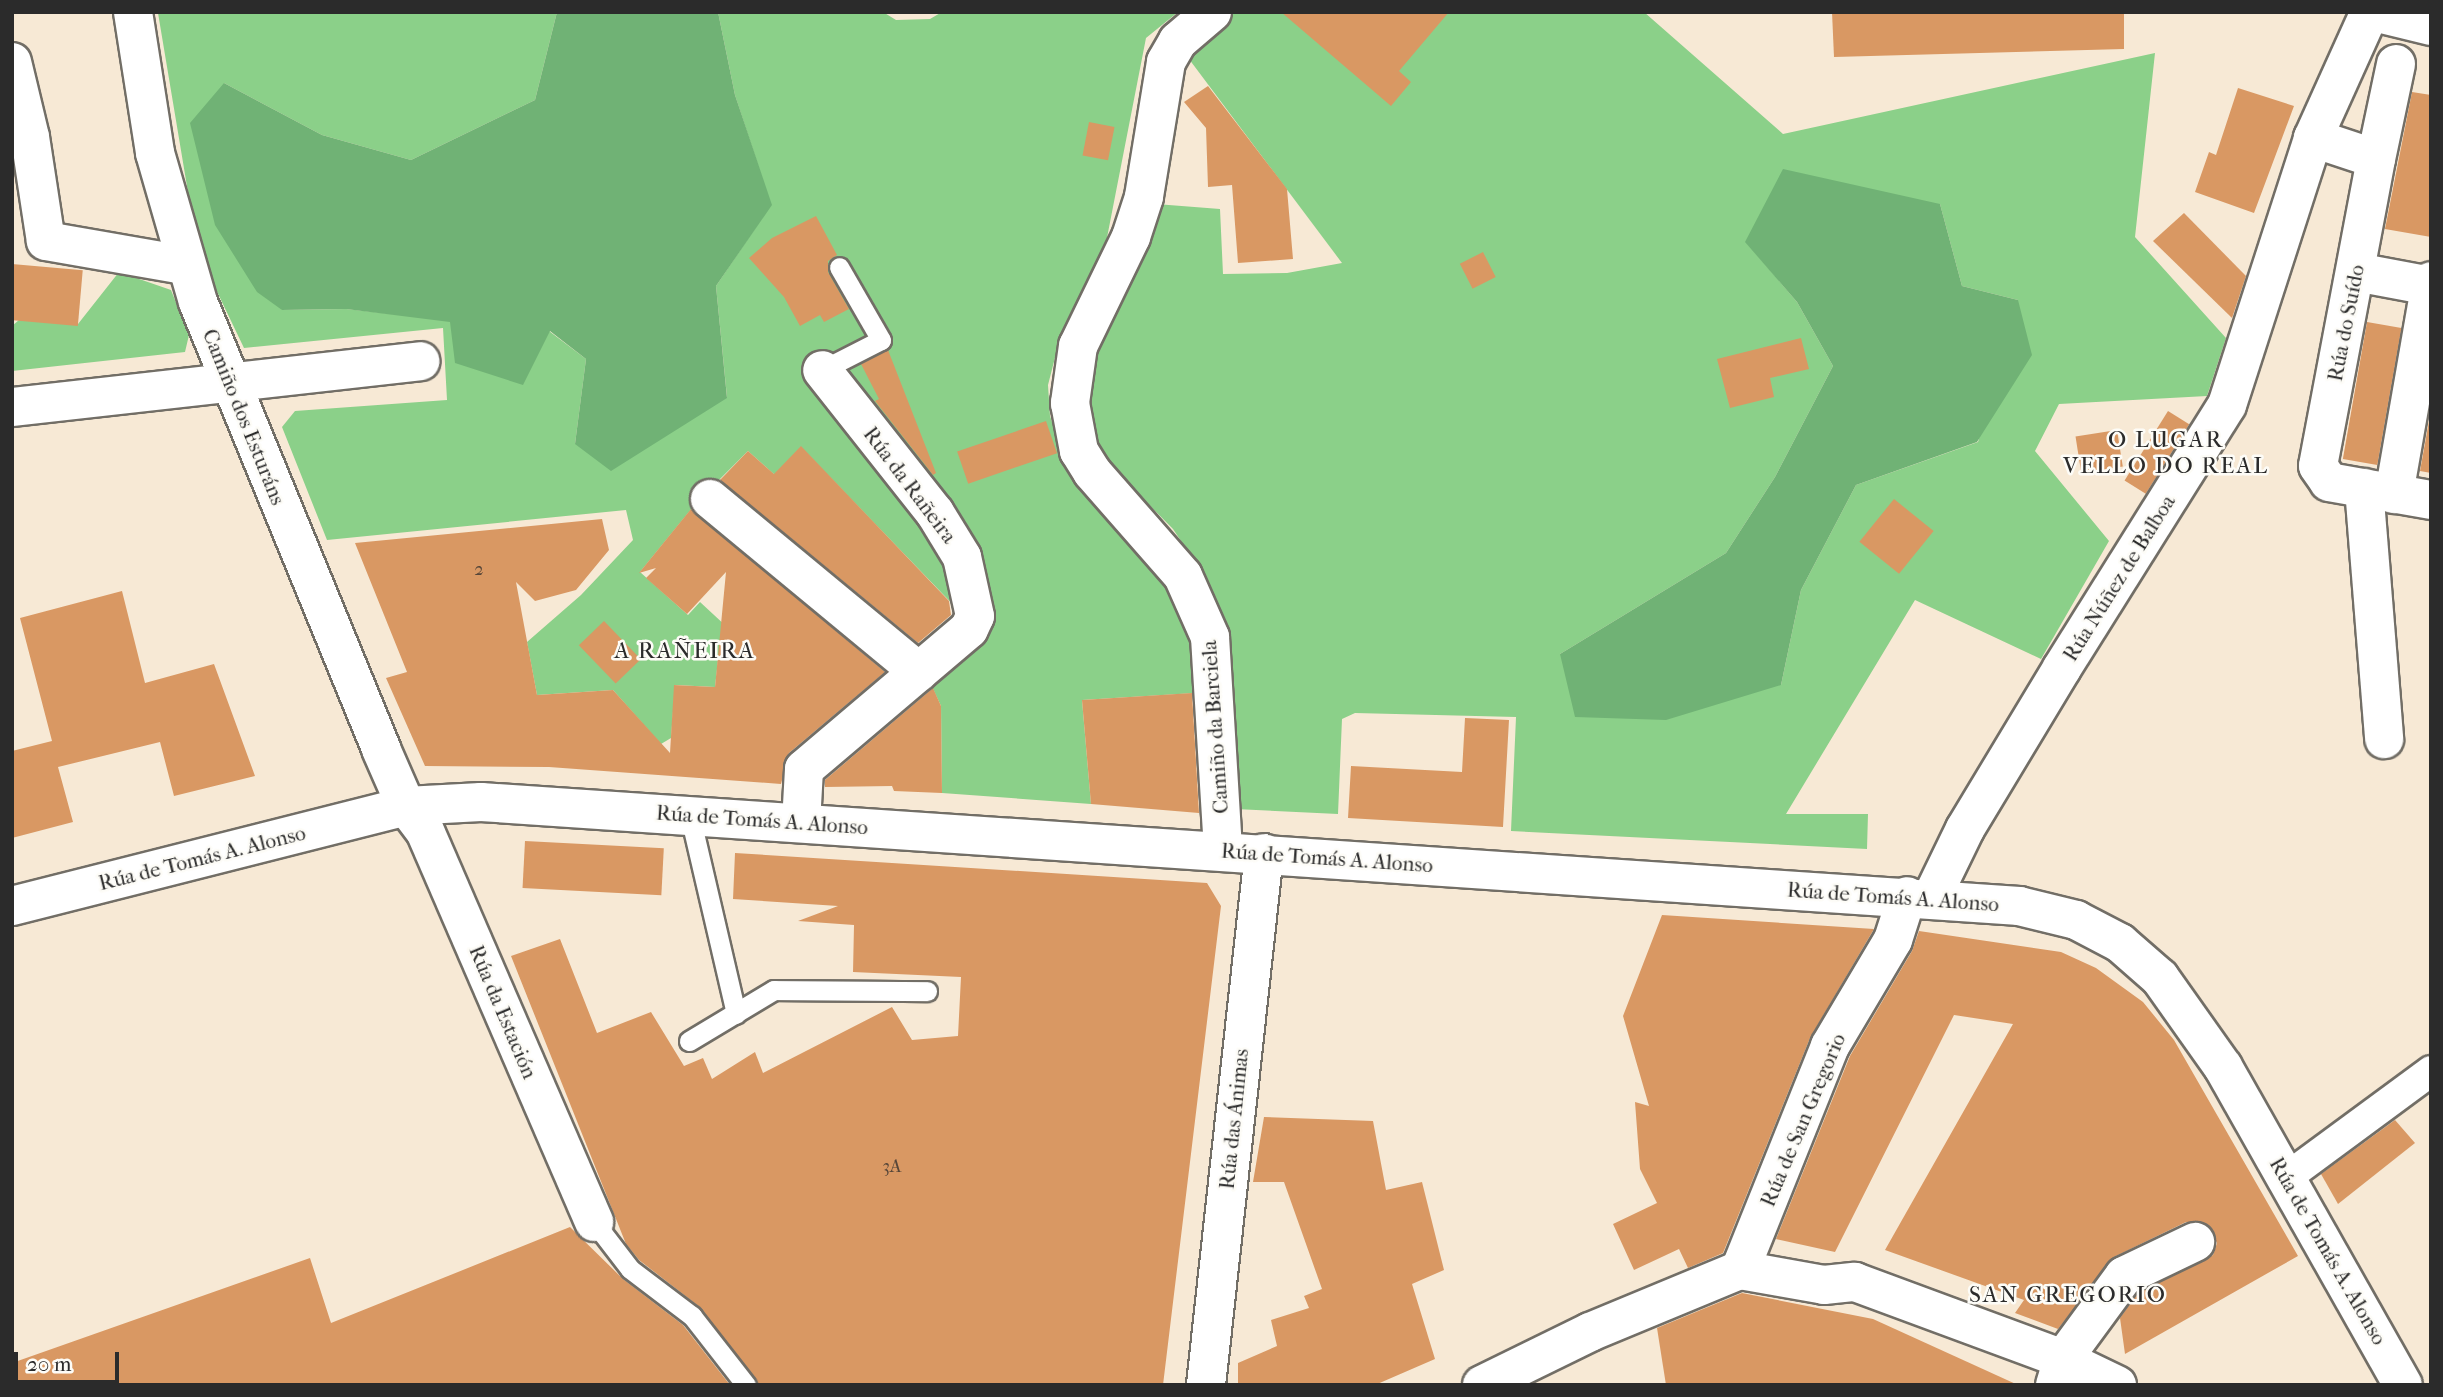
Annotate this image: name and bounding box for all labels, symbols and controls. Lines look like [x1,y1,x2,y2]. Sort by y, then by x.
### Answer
street label: Rúa do Suído [2322,262,2370,384]
street label: Camiño dos Esturáns [197,325,291,509]
street label: Rúa da Rañeira [858,422,962,548]
district label: O LUGAR VELLO DO REAL [2065,426,2267,480]
street label: Rúa Núñez de Balboa [2058,490,2180,666]
house number: 2 [474,559,484,581]
district label: A RAÑEIRA [615,637,755,665]
street label: Camiño da Barciela [1196,639,1234,815]
street label: Rúa de Tomás A. Alonso [655,800,869,840]
street label: Rúa de Tomás A. Alonso [96,820,308,896]
street label: Rúa de Tomás A. Alonso [1220,838,1434,878]
street label: Rúa de Tomás A. Alonso [1786,877,2000,917]
street label: Rúa da Estación [464,942,542,1082]
street label: Rúa de San Gregorio [1755,1030,1851,1210]
street label: Rúa das Ánimas [1214,1047,1254,1191]
street label: Rúa de Tomás A. Alonso [2264,1153,2392,1349]
house number: 3A [882,1156,902,1178]
district label: SAN GREGORIO [1970,1281,2166,1309]
scale bar [18,1338,122,1382]
text: 20 m [27,1352,71,1376]

